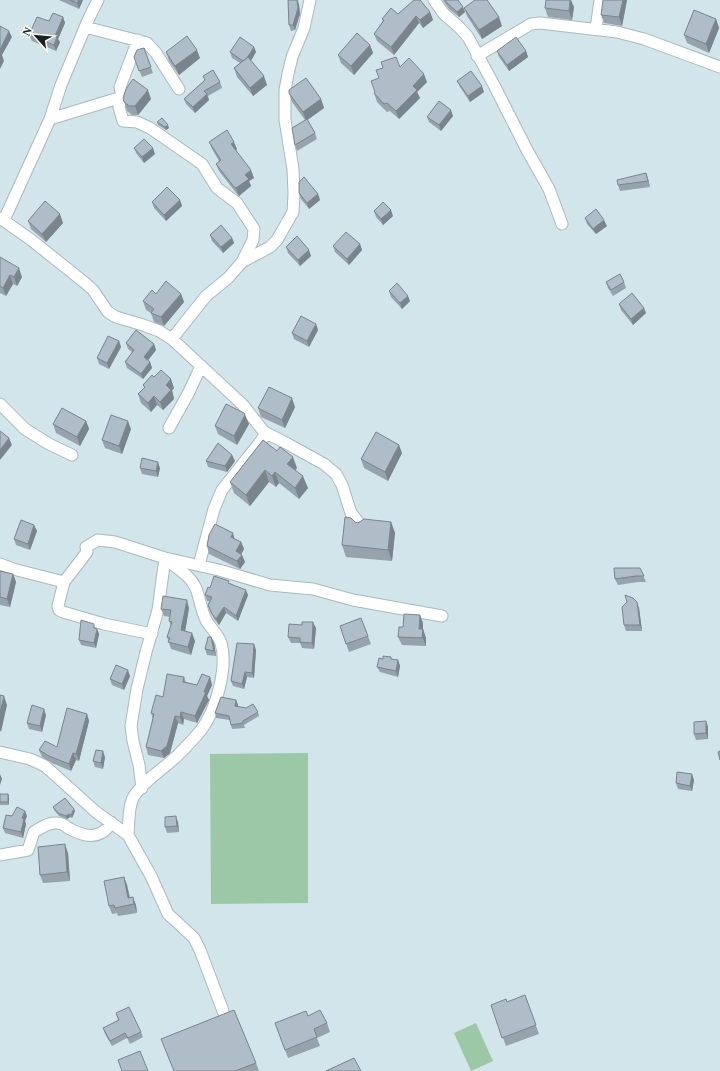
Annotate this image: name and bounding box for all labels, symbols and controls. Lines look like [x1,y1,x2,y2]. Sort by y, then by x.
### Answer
north arrow [16,16,56,56]
text: N [20,25,34,38]

